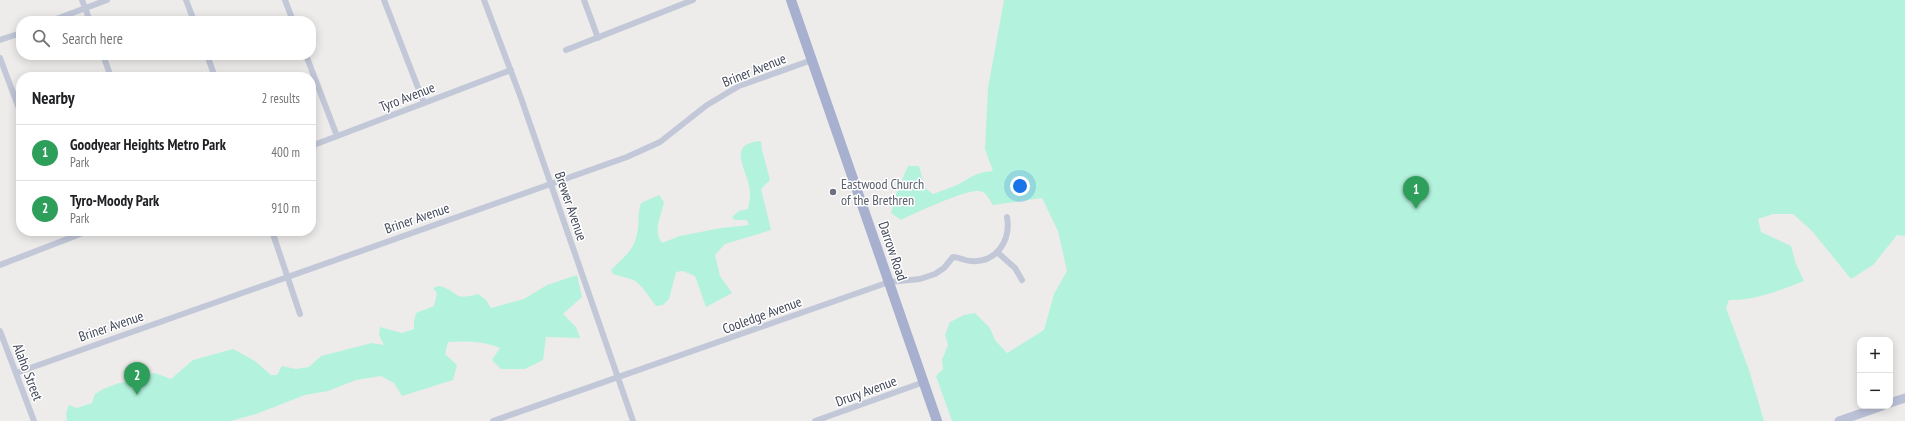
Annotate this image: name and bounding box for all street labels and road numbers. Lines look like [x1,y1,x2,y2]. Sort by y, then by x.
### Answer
street label: Briner Avenue [719,49,789,91]
street label: Tyro Avenue [377,78,437,116]
street label: Brewer Avenue [551,169,591,243]
street label: Briner Avenue [382,198,452,237]
street label: Darrow Road [874,219,912,283]
street label: Cooledge Avenue [720,292,804,338]
street label: Briner Avenue [76,306,146,345]
street label: Alaho Street [9,341,47,403]
street label: Drury Avenue [833,372,899,410]

